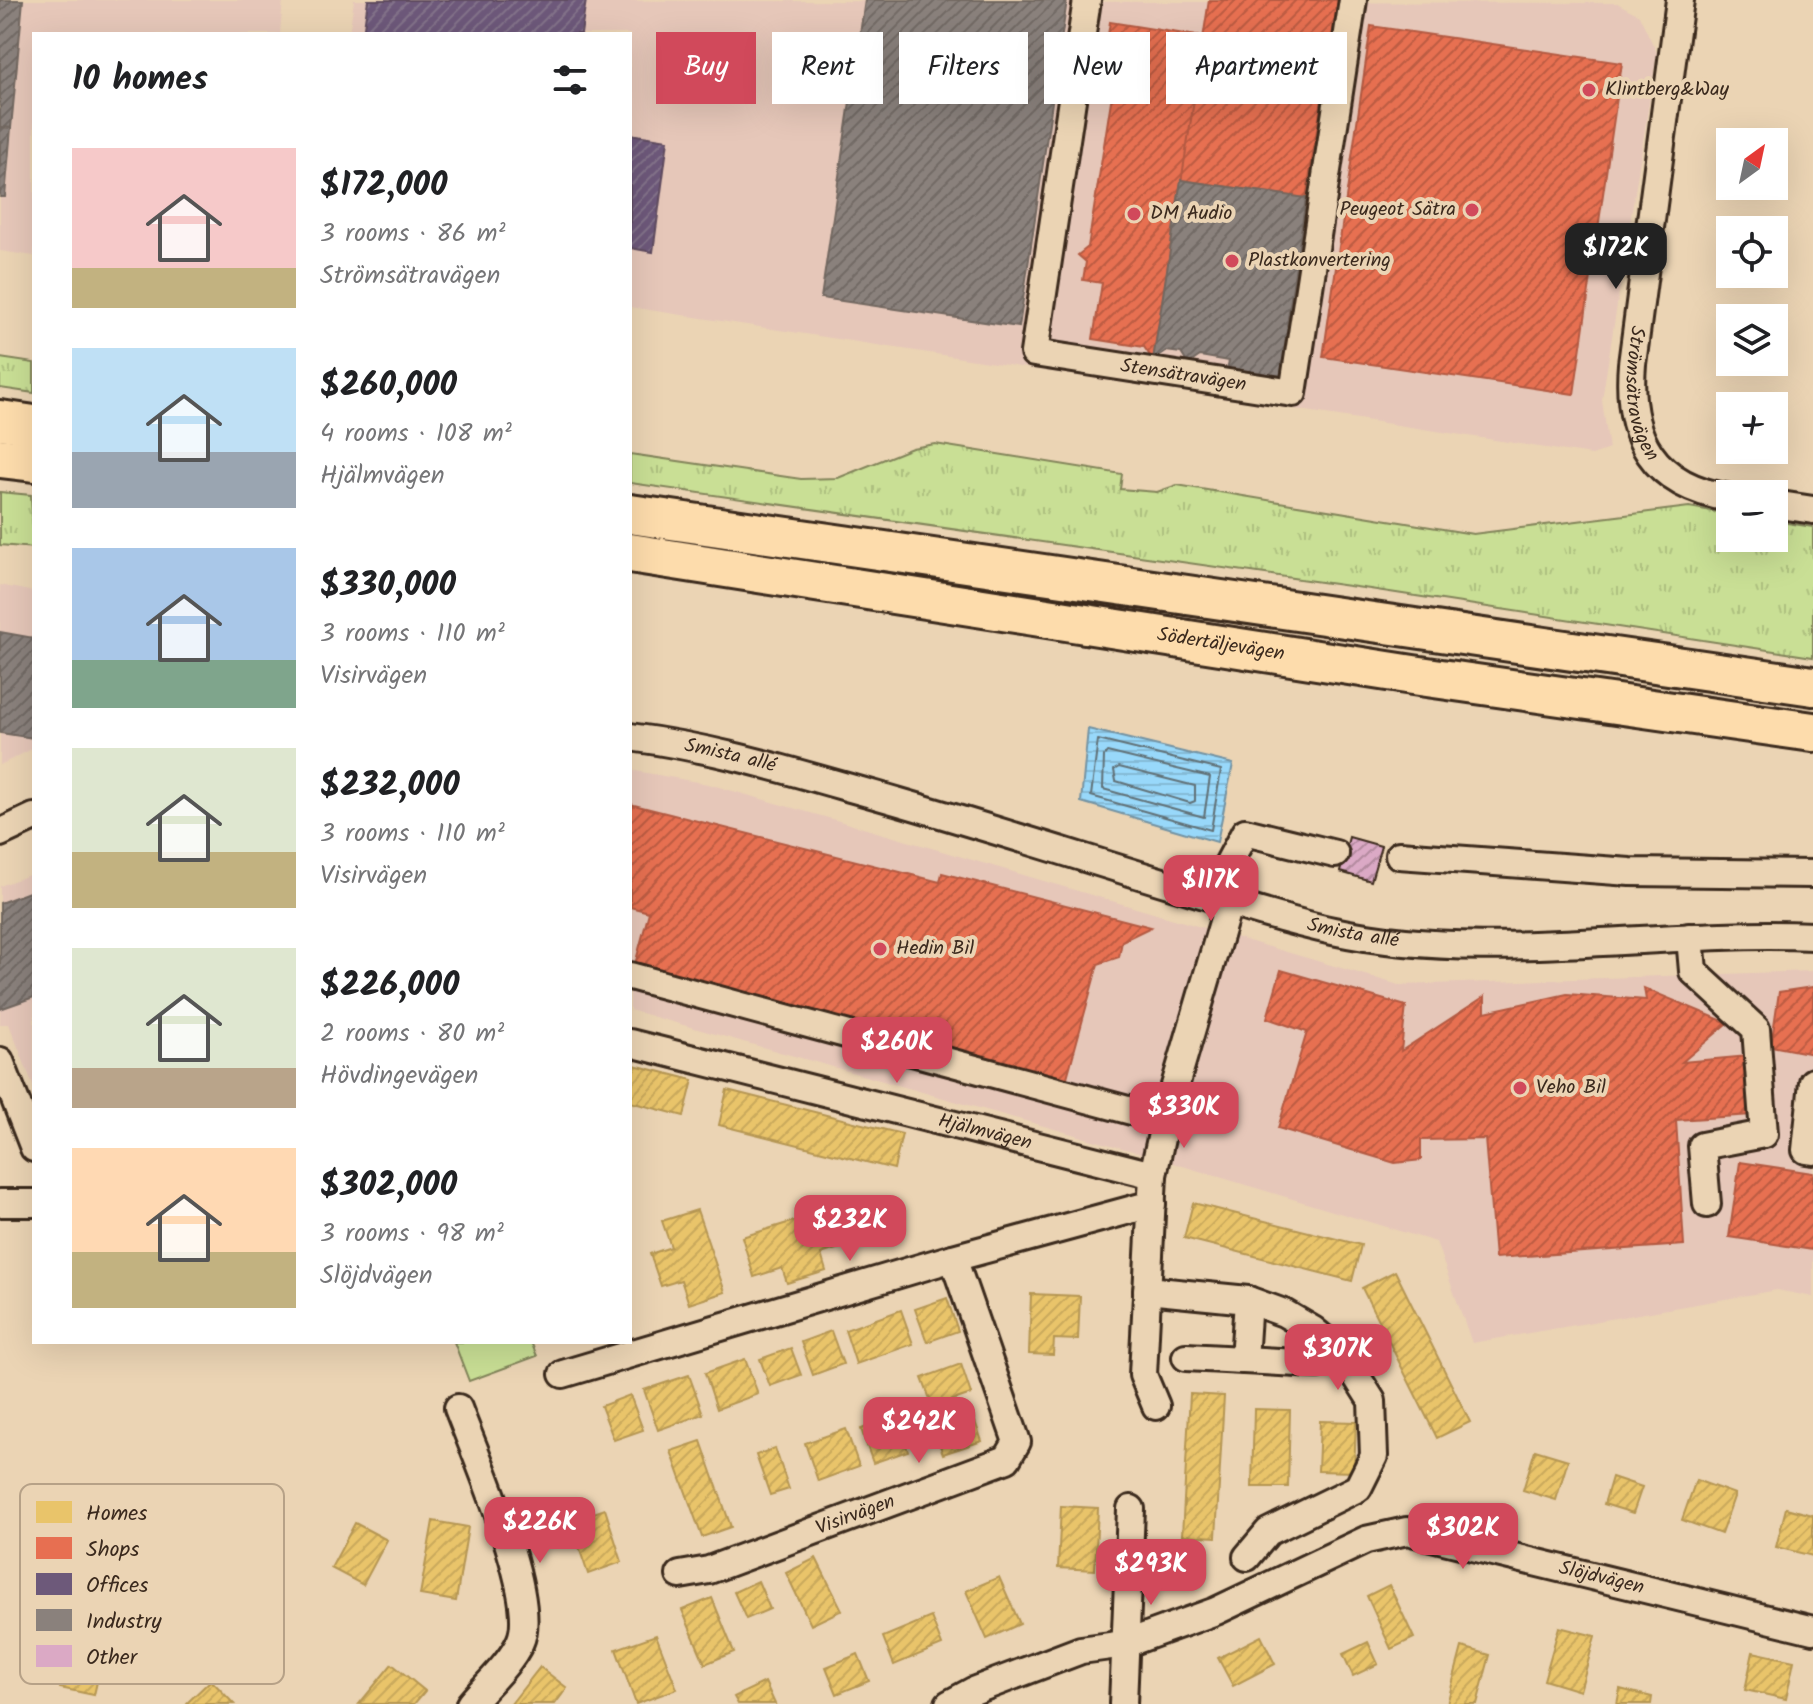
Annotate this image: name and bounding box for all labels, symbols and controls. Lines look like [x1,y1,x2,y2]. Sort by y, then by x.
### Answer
chip: Buy [656,32,756,104]
chip: Rent [772,32,883,104]
chip: Filters [899,32,1028,104]
chip: New [1044,32,1150,104]
chip: Apartment [1166,32,1347,104]
text: 10 homes [72,53,208,107]
icon: filters [548,58,592,102]
place label: Klintberg&Way [1605,74,1730,106]
marker: Klintberg&Way [1580,81,1598,99]
north arrow [1716,128,1788,200]
map controls [1716,128,1788,552]
text: $172,000 [320,159,448,213]
icon: home [136,180,232,276]
place label: Peugeot Sätra [1339,194,1456,226]
place label: DM Audio [1150,198,1232,230]
marker: Peugeot Sätra [1463,201,1481,219]
marker: DM Audio [1125,205,1143,223]
text: 3 rooms · 86 m² [320,213,505,255]
button: locate [1716,216,1788,288]
pin: $172K [1560,223,1672,291]
text: $172K [1583,228,1649,270]
place label: Plastkonvertering [1248,245,1391,277]
marker: Plastkonvertering [1223,252,1241,270]
text: Strömsätravägen [320,255,500,297]
button: layers [1716,304,1788,376]
street label: Strömsätravägen [1615,324,1667,469]
street label: Stensätravägen [1118,351,1248,402]
text: $260,000 [320,359,457,413]
icon: home [136,380,232,476]
button: + [1716,392,1788,464]
text: 4 rooms · 108 m² [320,413,512,455]
text: Hjälmvägen [320,455,445,497]
button: − [1716,480,1788,552]
text: $330,000 [320,559,456,613]
icon: home [136,580,232,676]
text: 3 rooms · 110 m² [320,613,505,655]
street label: Södertäljevägen [1155,619,1287,671]
text: Visirvägen [320,655,427,697]
street label: Smista allé [682,730,781,783]
text: $232,000 [320,759,460,813]
icon: home [136,780,232,876]
text: 3 rooms · 110 m² [320,813,505,855]
text: Visirvägen [320,855,427,897]
pin: $117K [1155,855,1267,923]
text: $117K [1181,860,1241,902]
street label: Smista allé [1304,909,1402,957]
place label: Hedin Bil [896,933,974,965]
marker: Hedin Bil [871,940,889,958]
text: $226,000 [320,959,459,1013]
icon: home [136,980,232,1076]
text: 2 rooms · 80 m² [320,1013,504,1055]
pin: $260K [841,1017,953,1085]
text: $260K [860,1022,934,1064]
text: Hövdingevägen [320,1055,478,1097]
place label: Veho Bil [1536,1072,1606,1104]
marker: Veho Bil [1511,1079,1529,1097]
pin: $330K [1128,1082,1240,1150]
text: $330K [1148,1087,1220,1129]
street label: Hjälmvägen [934,1105,1035,1160]
text: $302,000 [320,1159,457,1213]
icon: home [136,1180,232,1276]
pin: $232K [794,1195,906,1263]
text: $232K [812,1200,888,1242]
text: 3 rooms · 98 m² [320,1213,504,1255]
text: Slöjdvägen [320,1255,433,1297]
pin: $307K [1282,1324,1394,1392]
text: $307K [1303,1329,1373,1371]
pin: $242K [863,1397,975,1465]
text: $242K [881,1402,957,1444]
legend [20,1484,284,1684]
street label: Visirvägen [812,1486,900,1545]
text: Homes [86,1497,148,1532]
pin: $226K [484,1497,596,1565]
text: $226K [502,1502,578,1544]
pin: $302K [1407,1503,1519,1571]
text: $302K [1426,1508,1500,1550]
text: Shops [86,1533,140,1568]
pin: $293K [1095,1539,1207,1607]
text: $293K [1114,1544,1188,1586]
street label: Slöjdvägen [1555,1553,1647,1604]
text: Offices [86,1569,149,1604]
text: Industry [86,1605,162,1640]
text: Other [86,1641,139,1676]

